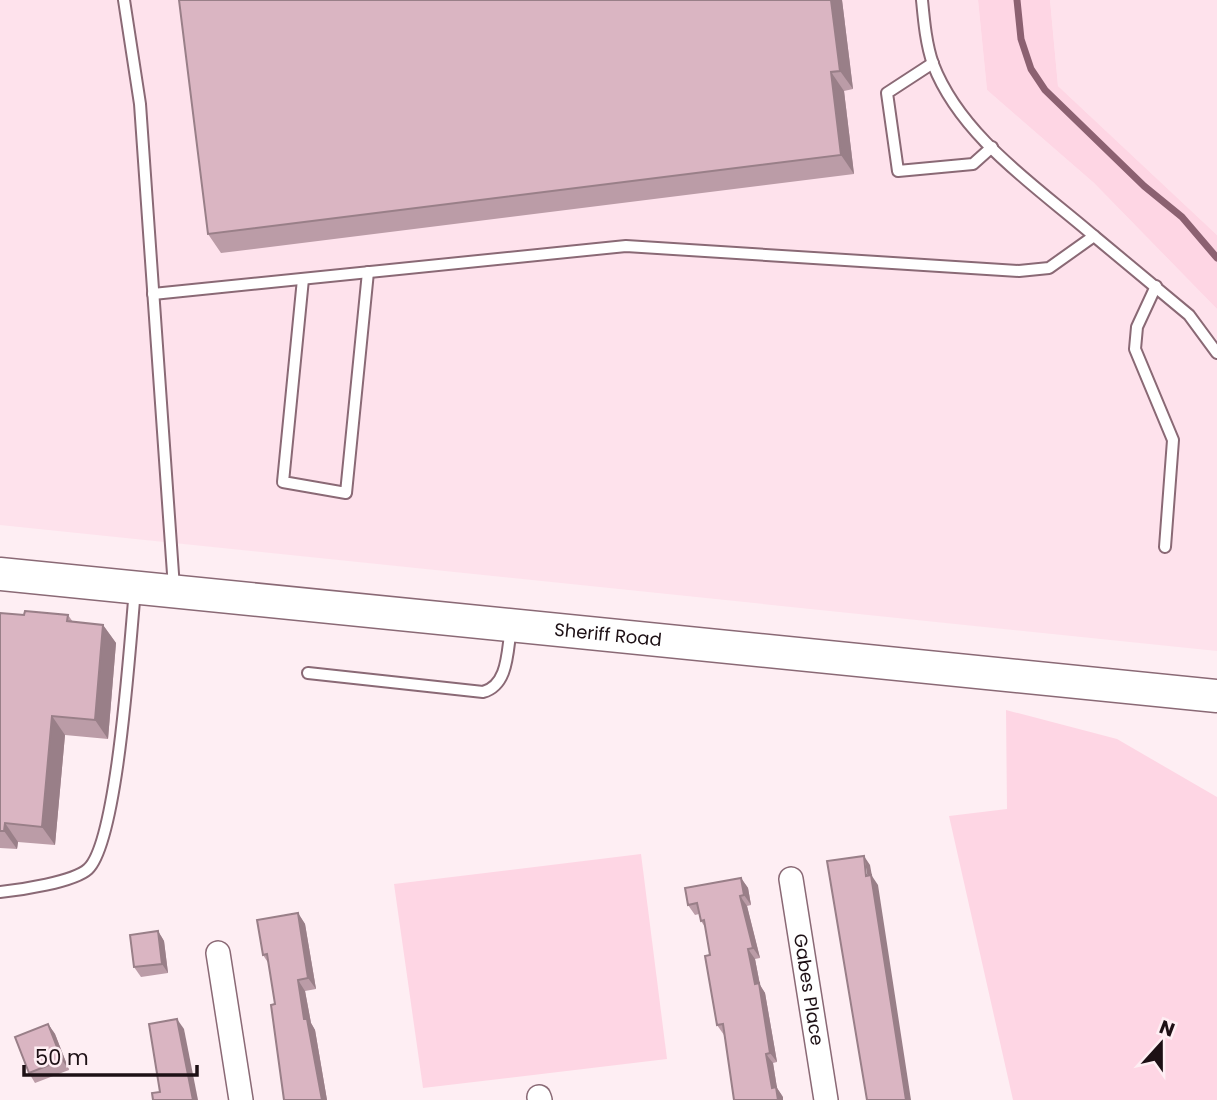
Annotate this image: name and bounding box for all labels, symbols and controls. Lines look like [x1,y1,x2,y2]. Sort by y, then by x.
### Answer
street label: Sheriff Road [553,617,663,652]
street label: Gabes Place [788,932,830,1047]
north arrow [1126,1009,1196,1079]
text: N [1155,1013,1178,1044]
scale bar [24,1034,198,1078]
text: 50 m [35,1043,89,1072]

